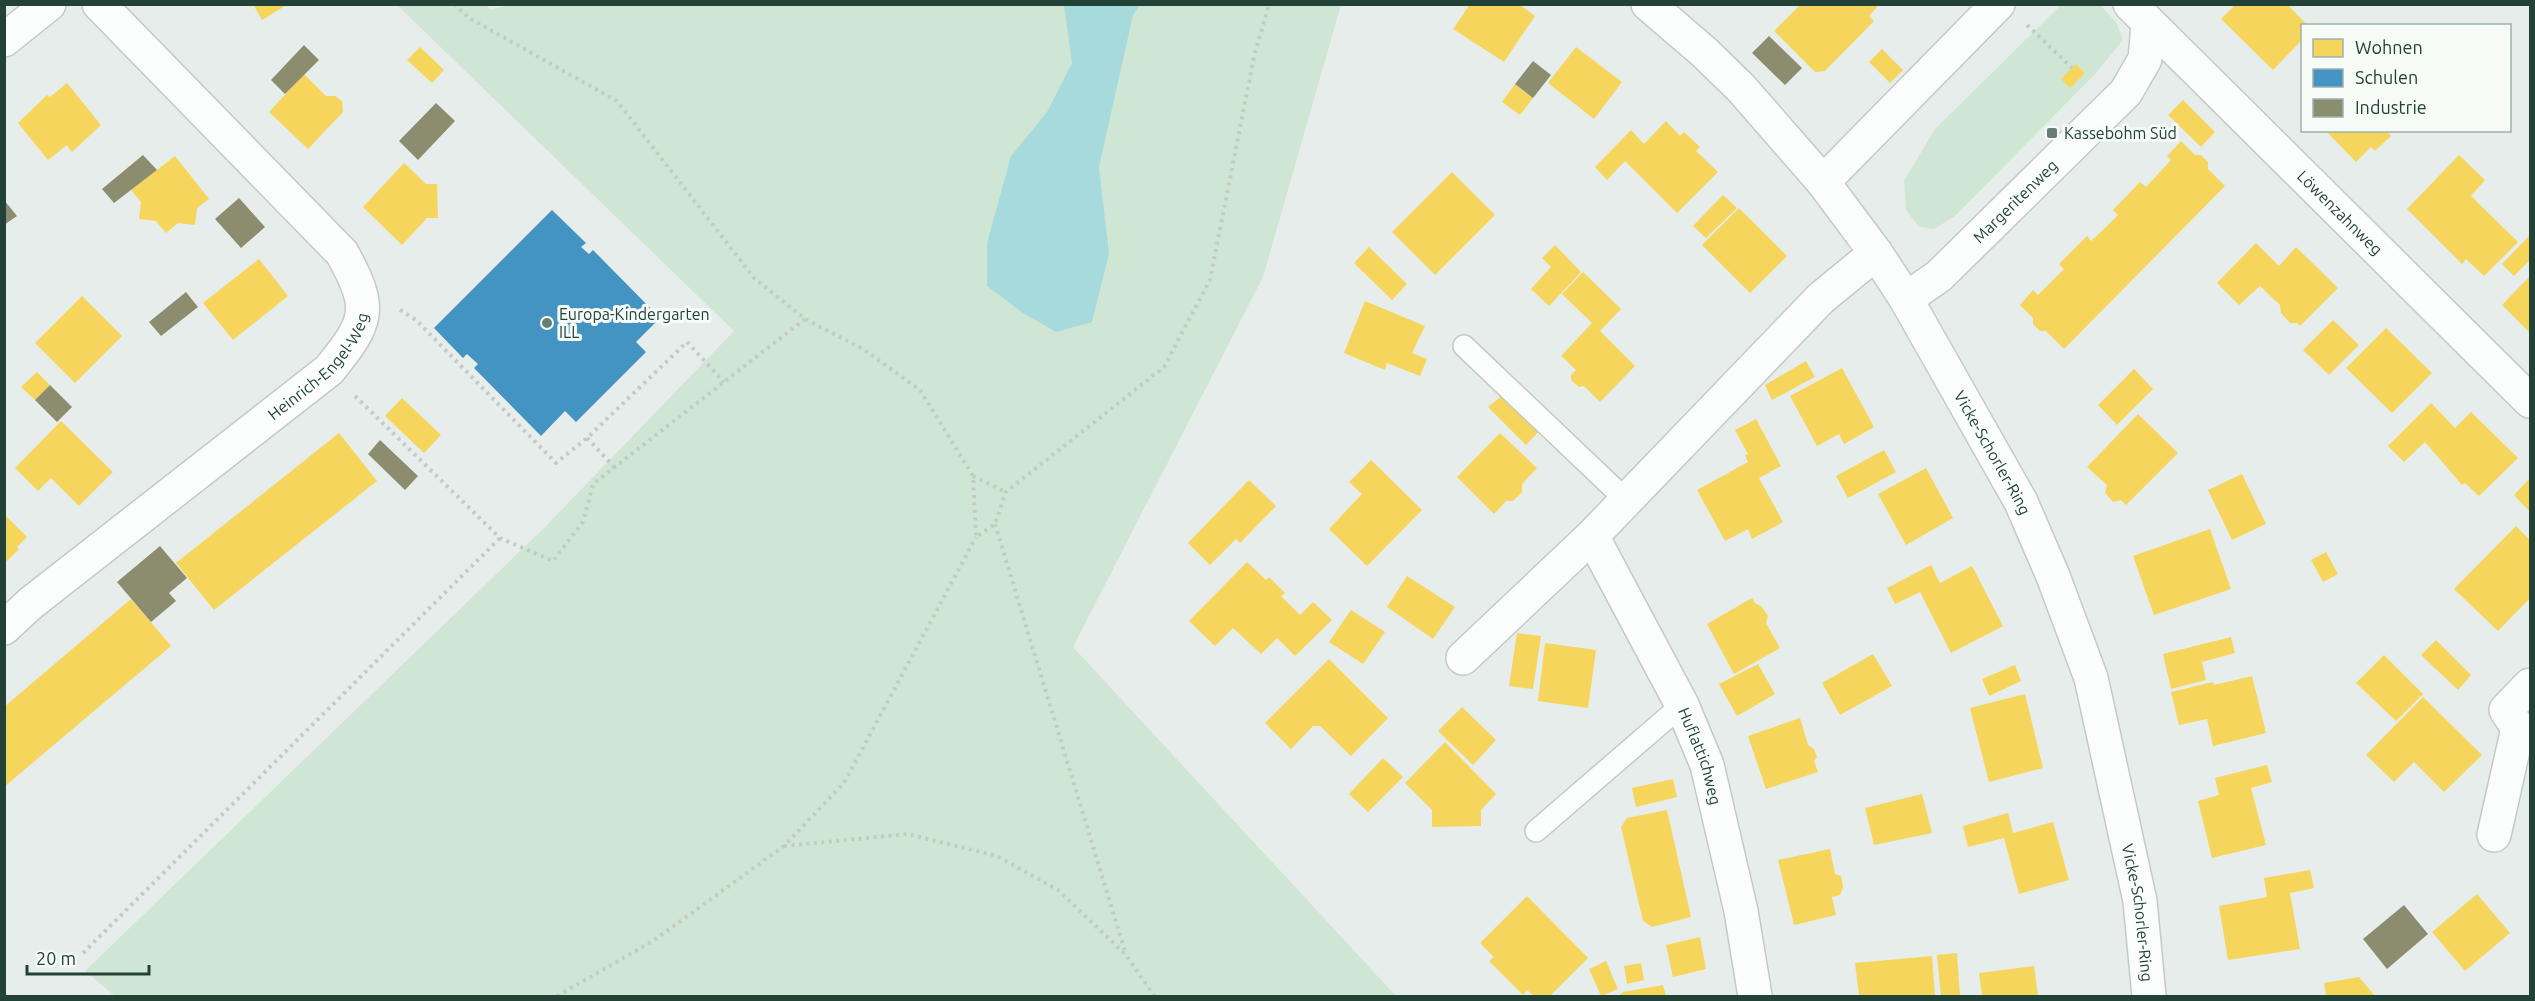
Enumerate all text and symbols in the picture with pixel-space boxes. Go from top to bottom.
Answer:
legend [2301,24,2511,132]
text: Wohnen [2355,37,2423,57]
text: Schulen [2355,67,2418,87]
text: Industrie [2355,97,2427,117]
place label: Kassebohm Süd [2064,124,2177,142]
marker: Kassebohm Süd [2045,126,2059,140]
street label: Margeritenweg [1969,156,2061,246]
street label: Löwenzahnweg [2294,167,2386,258]
place label: Europa-Kindergarten ILL [559,305,710,341]
street label: Heinrich-Engel-Weg [264,311,371,423]
marker: Europa-Kindergarten ILL [540,316,554,330]
street label: Vicke-Schorler-Ring [1951,387,2034,517]
street label: Huflattichweg [1675,705,1725,807]
street label: Vicke-Schorler-Ring [2119,842,2157,982]
scale bar [27,938,148,976]
text: 20 m [36,948,76,968]

